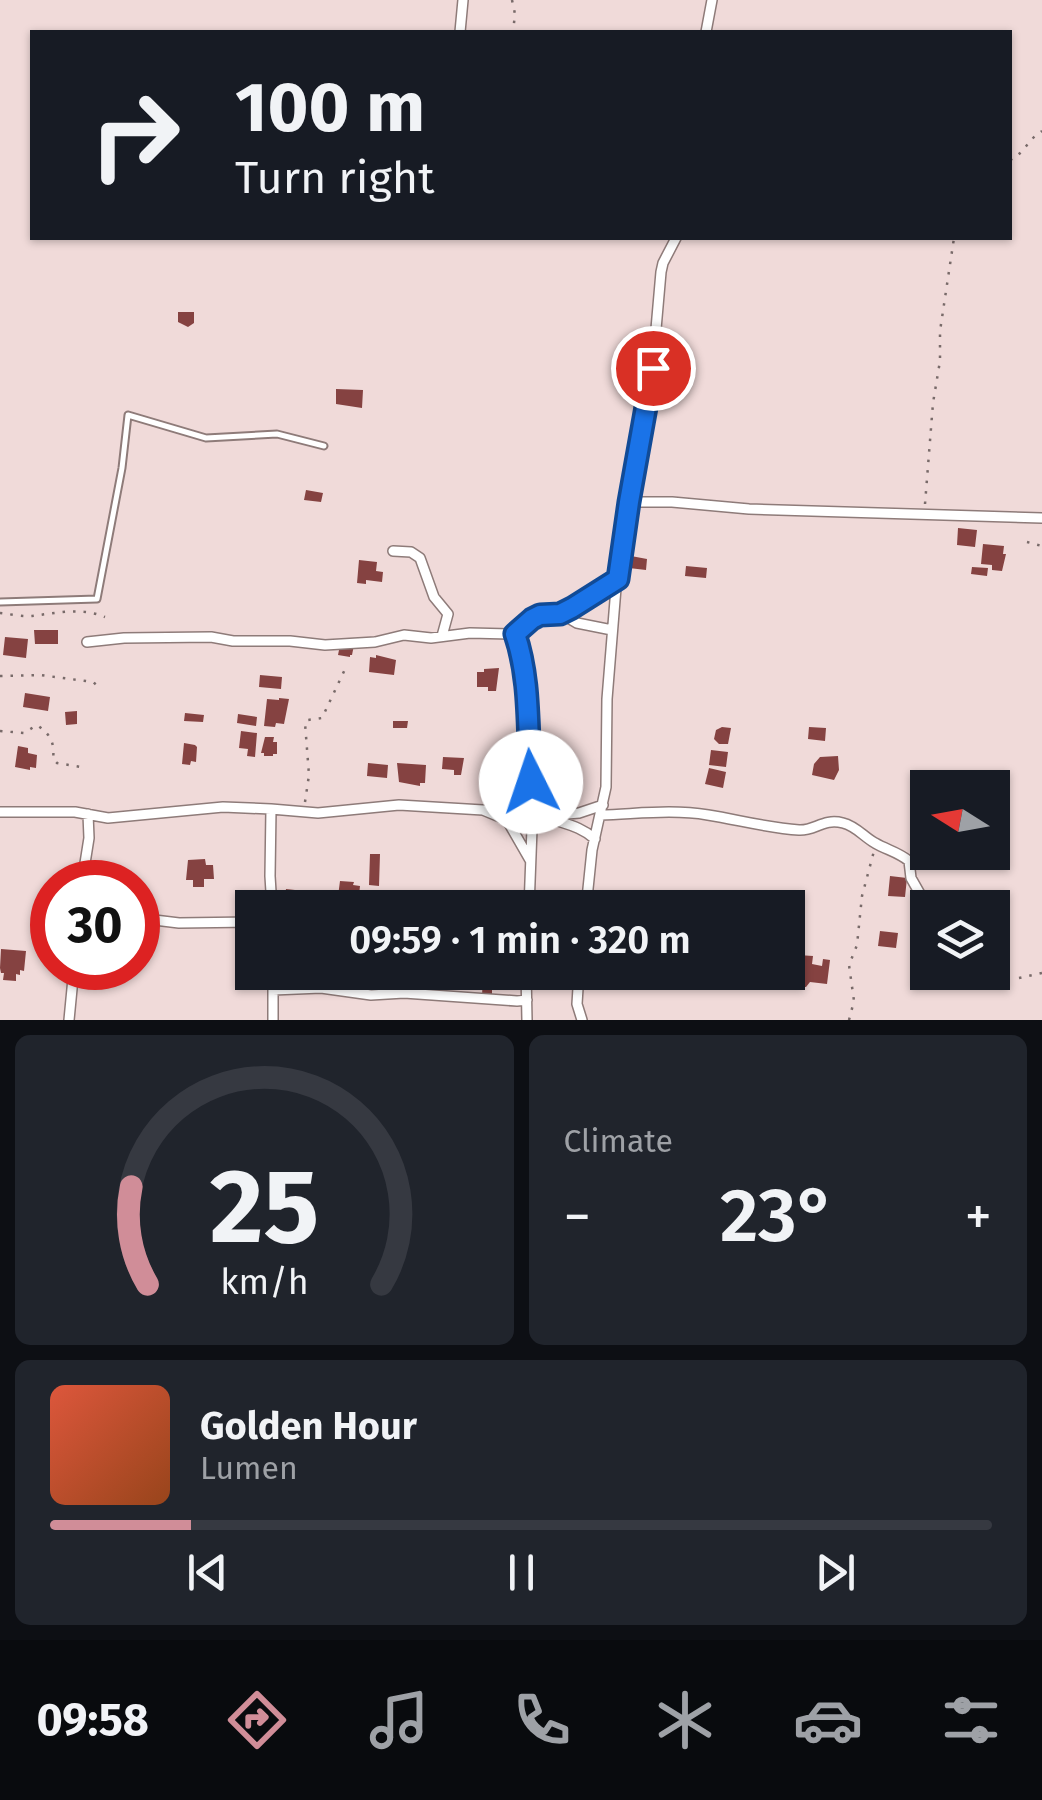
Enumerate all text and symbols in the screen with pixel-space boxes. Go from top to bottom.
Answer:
text: 100 m [235,66,425,150]
icon: right [70,70,200,200]
text: Turn right [235,151,434,205]
pin [611,326,696,411]
icon: arrive [626,341,681,396]
position arrow [479,730,583,834]
north arrow [910,770,1010,870]
map controls [910,770,1010,990]
speed limit sign: 30 [30,860,160,990]
button: layers [910,890,1010,990]
text: 09:59 · 1 min · 320 m [349,917,691,963]
text: Climate [564,1122,673,1160]
text: 25 [209,1145,319,1270]
text: 23° [720,1171,836,1261]
text: − [564,1184,591,1250]
text: + [965,1184,992,1250]
text: km/h [220,1261,308,1303]
text: Golden Hour [200,1403,417,1449]
text: Lumen [200,1449,298,1487]
icon: previous [180,1545,235,1600]
icon: pause [494,1545,549,1600]
icon: next [808,1545,863,1600]
icon: directions [222,1685,292,1755]
icon: music [364,1685,434,1755]
icon: phone [507,1685,577,1755]
icon: climate [650,1685,720,1755]
icon: car [793,1685,863,1755]
icon: filters [936,1685,1006,1755]
text: 09:58 [36,1693,149,1747]

